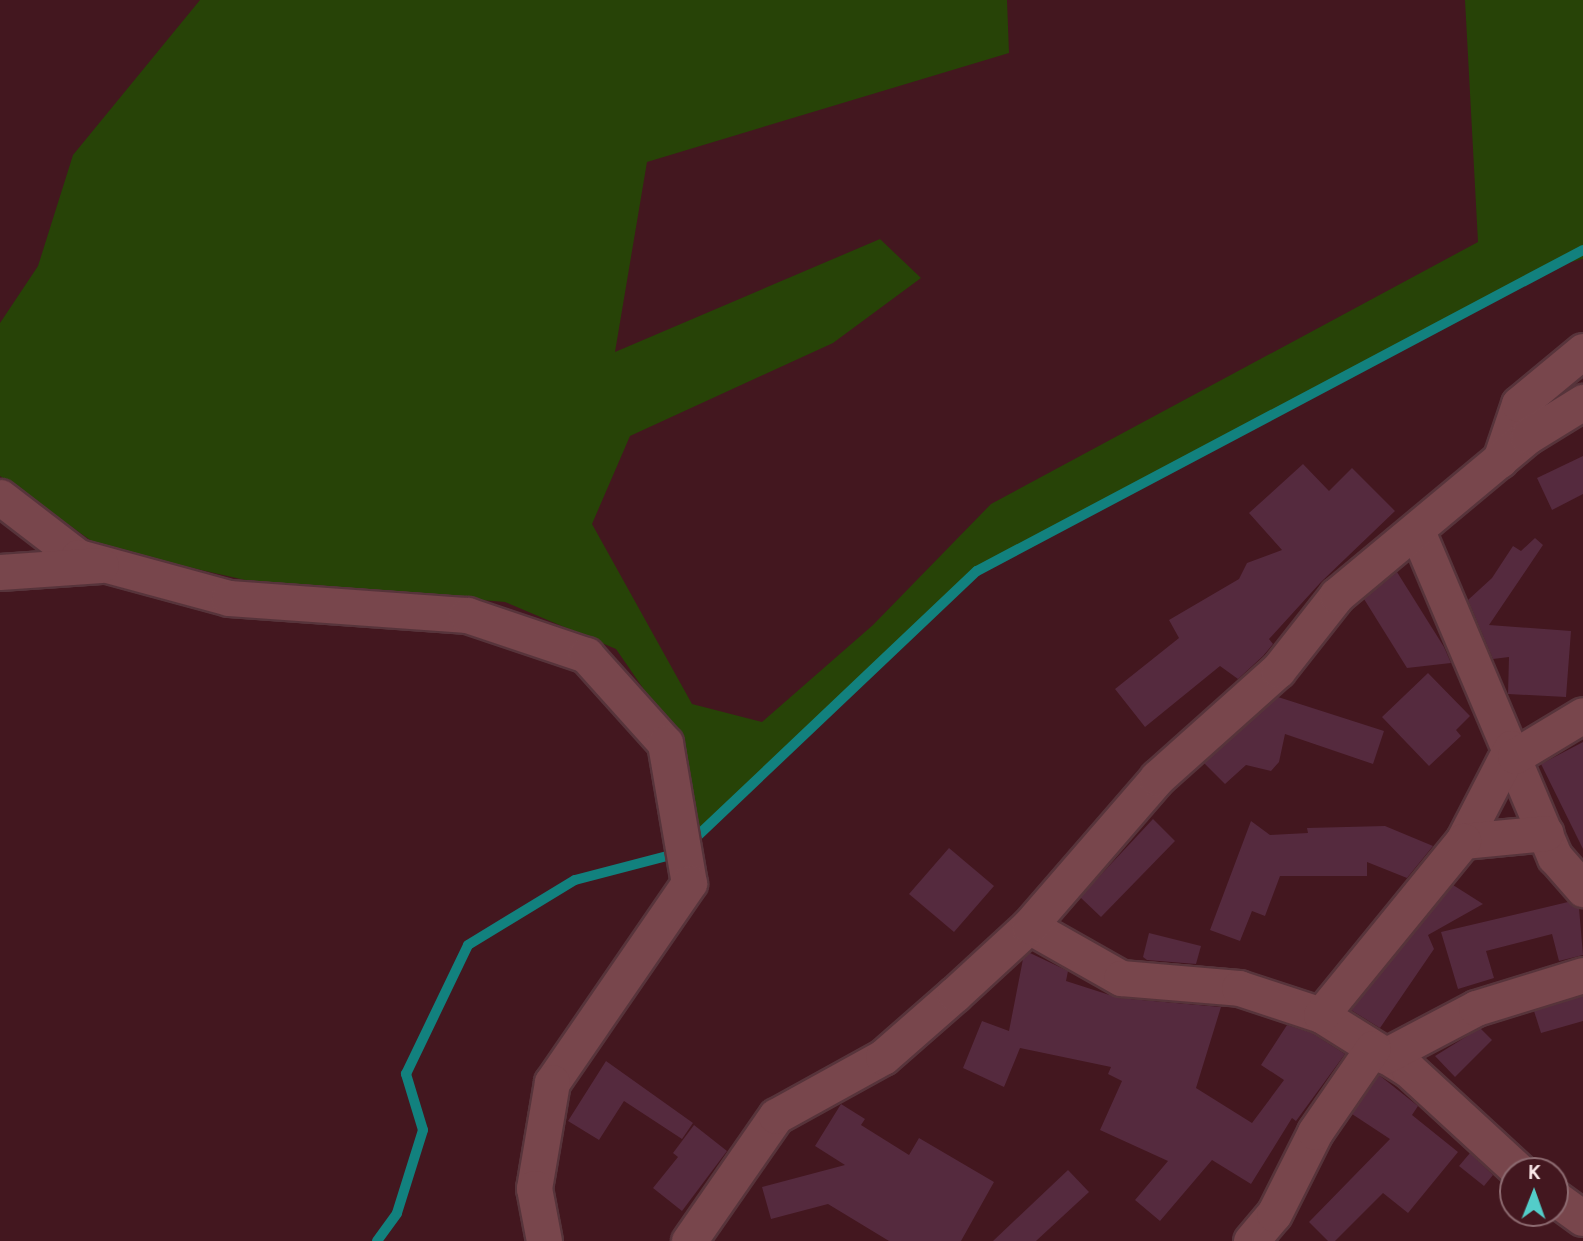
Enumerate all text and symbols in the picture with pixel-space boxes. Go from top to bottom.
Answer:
north arrow [1499,1157,1569,1227]
text: K [1528,1161,1541,1184]

